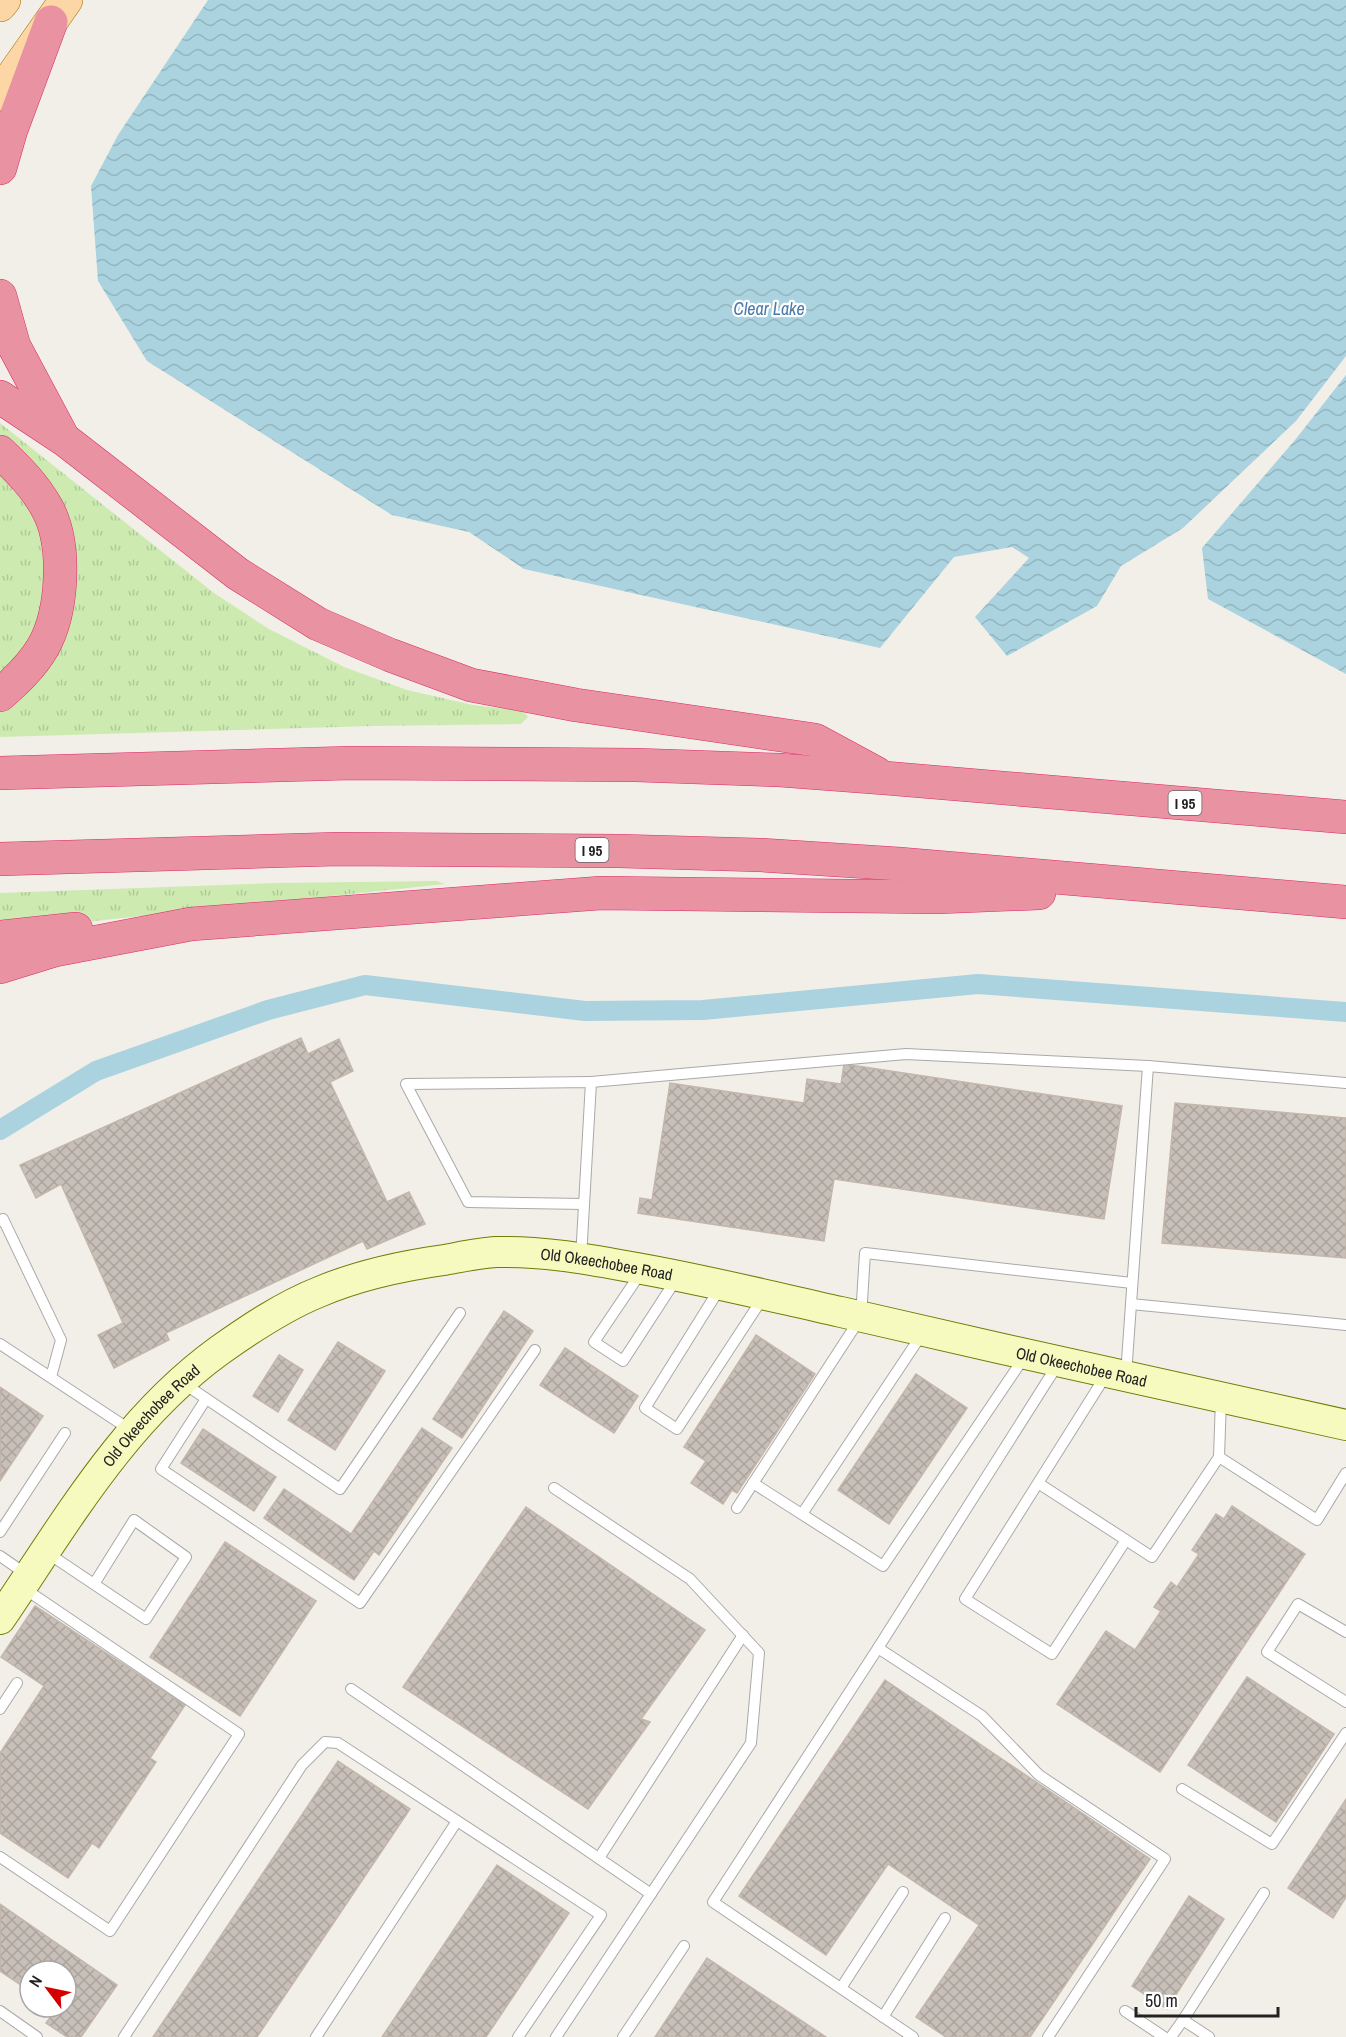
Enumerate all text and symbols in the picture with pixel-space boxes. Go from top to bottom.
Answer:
water label: Clear Lake [733,296,805,321]
road number: I 95 [1168,791,1202,815]
road number: I 95 [576,838,608,862]
street label: Old Okeechobee Road [540,1243,675,1285]
street label: Old Okeechobee Road [1014,1341,1149,1392]
street label: Old Okeechobee Road [97,1359,204,1471]
north arrow [18,1959,78,2019]
text: N [23,1971,47,1991]
scale bar [1136,1980,1278,2018]
text: 50 m [1145,1988,1178,2013]

